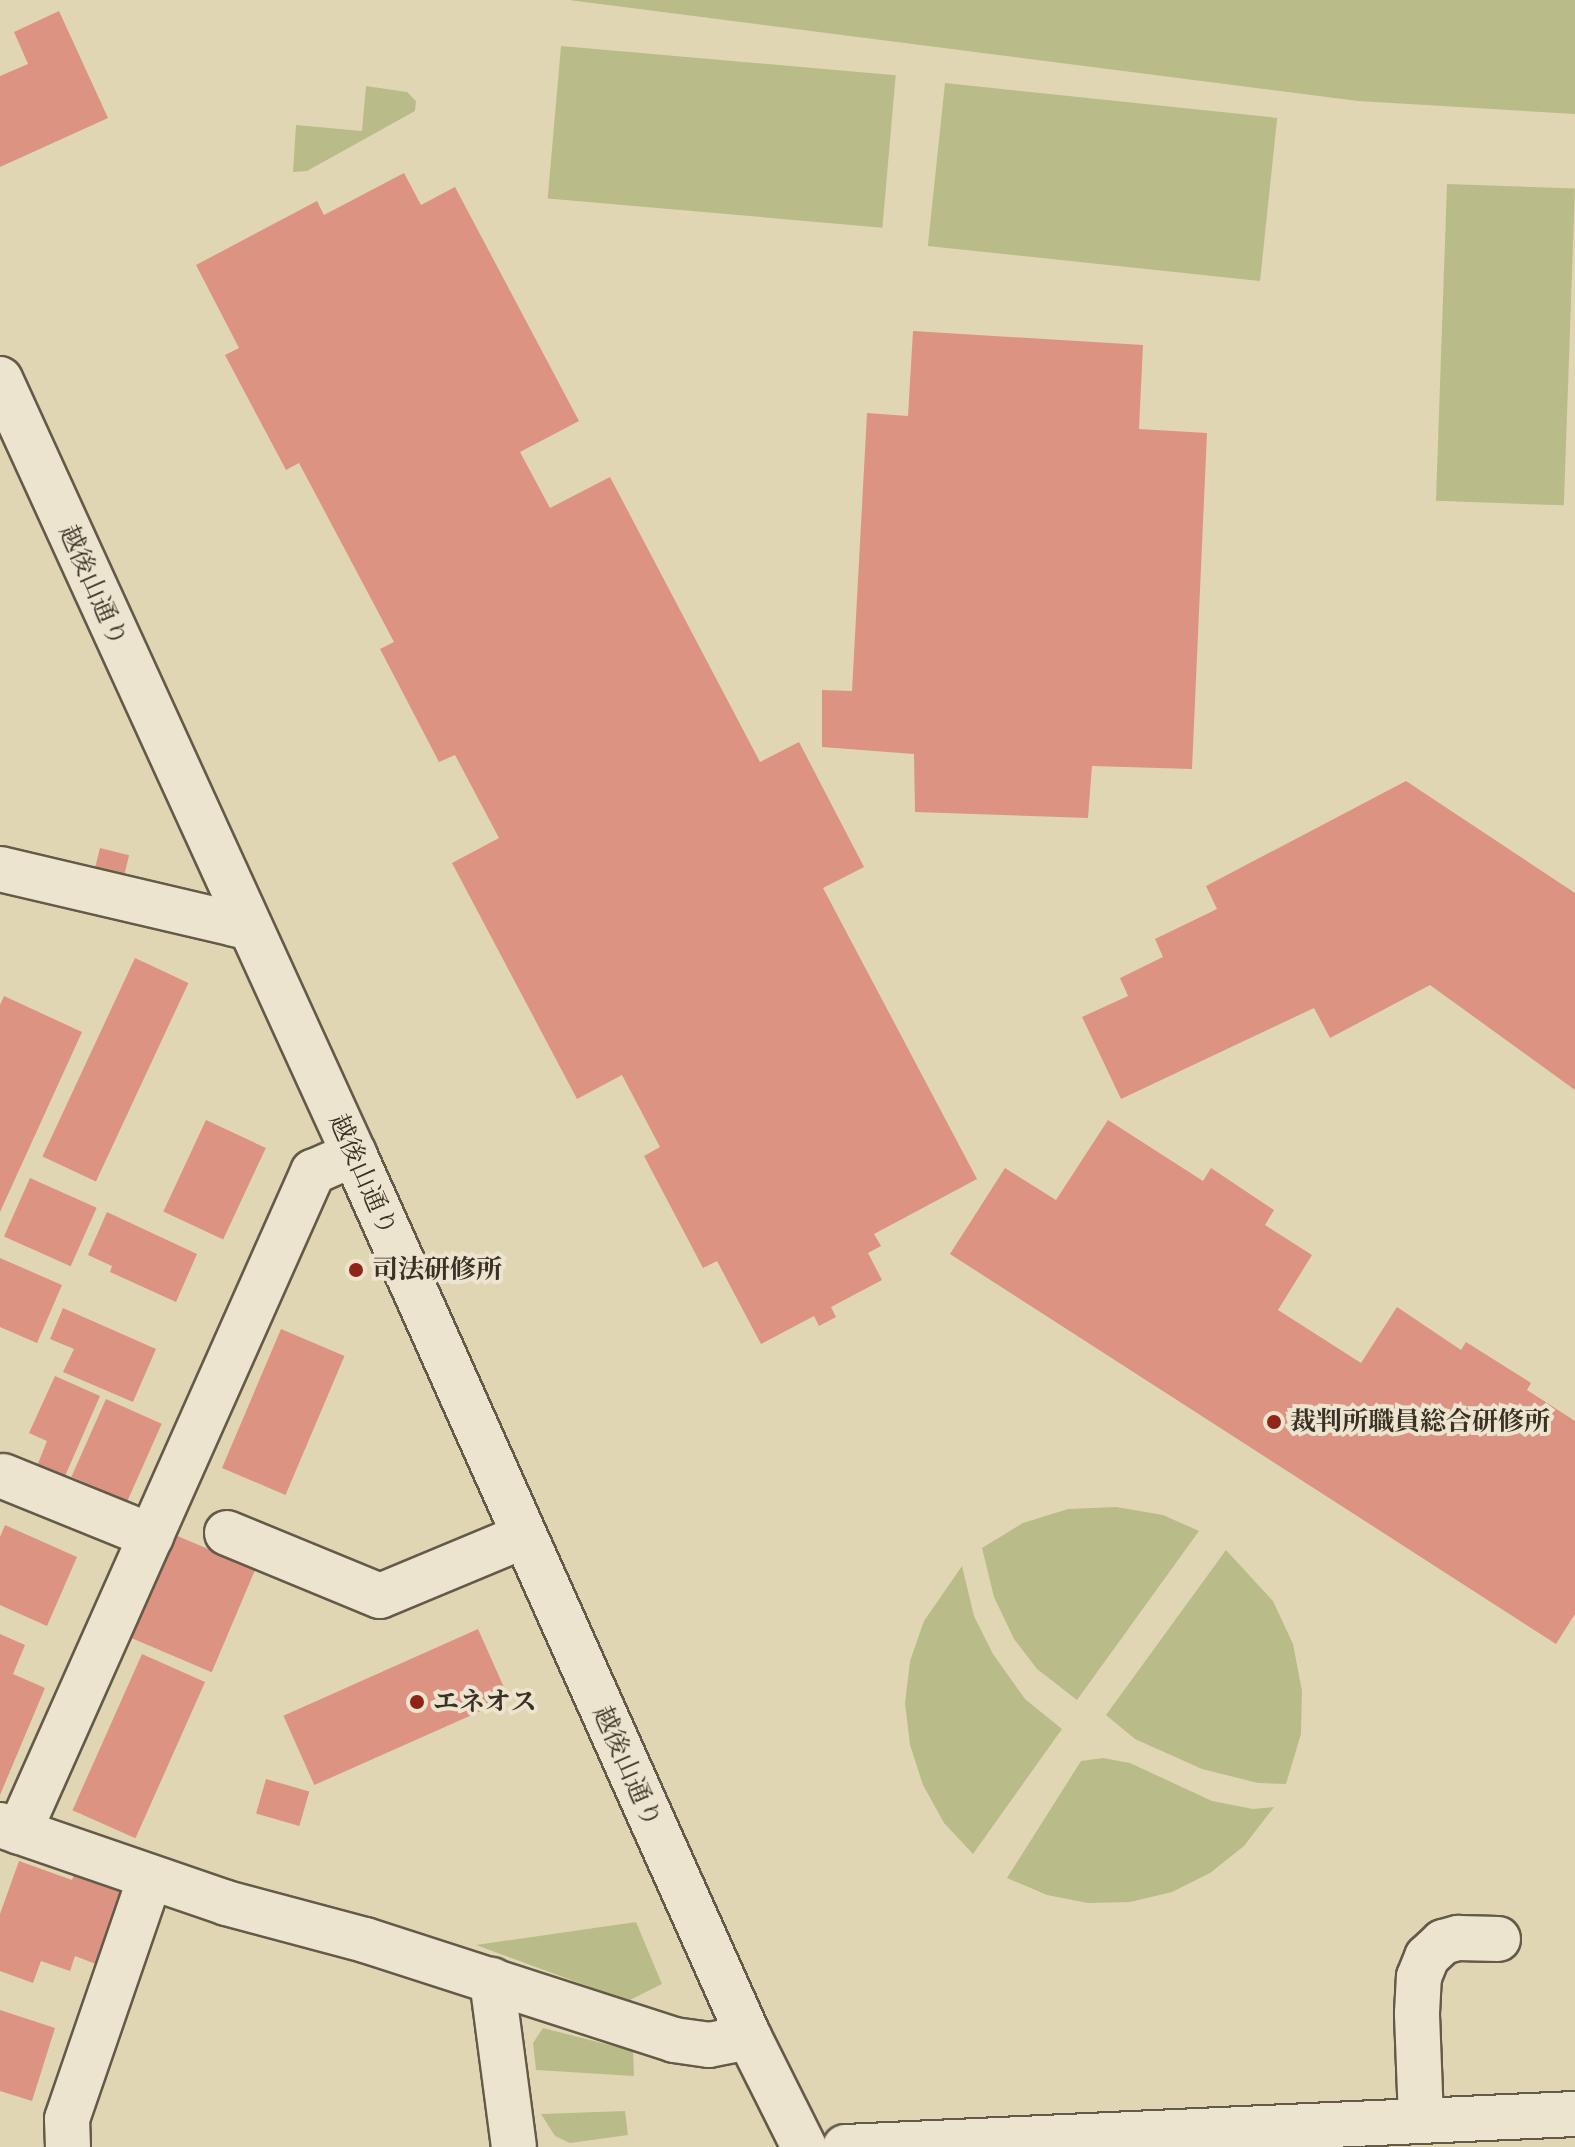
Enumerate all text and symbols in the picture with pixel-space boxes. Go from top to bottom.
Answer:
street label: 越後山通り [52,520,134,652]
street label: 越後山通り [322,1109,404,1241]
place label: 司法研修所 [372,1254,502,1286]
marker: 司法研修所 [347,1261,365,1279]
place label: 裁判所職員総合研修所 [1290,1406,1550,1438]
marker: 裁判所職員総合研修所 [1265,1413,1283,1431]
place label: エネオス [433,1686,537,1718]
marker: エネオス [408,1693,426,1711]
street label: 越後山通り [586,1701,668,1833]

